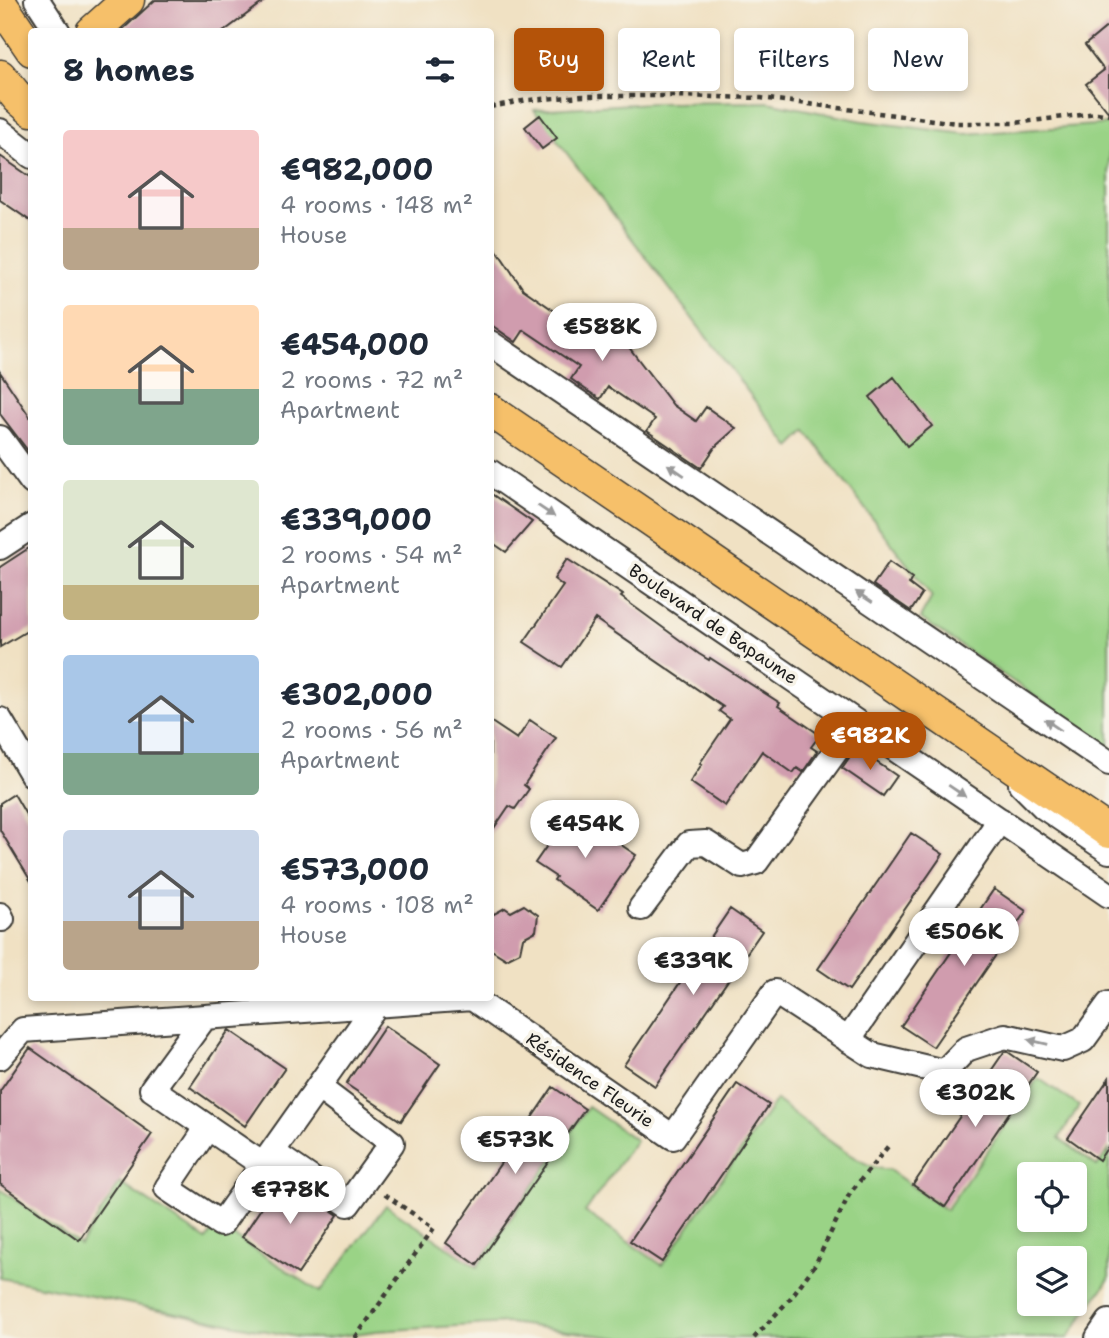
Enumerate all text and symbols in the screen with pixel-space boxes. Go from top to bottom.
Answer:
chip: Buy [514,28,604,91]
chip: Rent [618,28,720,91]
chip: Filters [734,28,854,91]
chip: New [868,28,968,91]
text: 8 homes [63,50,195,91]
icon: filters [421,51,459,89]
text: €982,000 [280,149,434,190]
icon: home [119,158,203,242]
text: 4 rooms · 148 m² [280,190,473,220]
text: House [280,220,348,250]
pin: €588K [553,304,651,363]
text: €588K [563,311,641,341]
text: €454,000 [280,324,429,365]
icon: home [119,333,203,417]
text: 2 rooms · 72 m² [280,365,463,395]
text: Apartment [280,395,400,425]
one-way arrow [666,463,686,476]
text: €339,000 [280,499,432,540]
one-way arrow [537,504,556,517]
icon: home [119,508,203,592]
text: 2 rooms · 54 m² [280,540,463,570]
street label: Boulevard de Bapaume [624,558,802,690]
text: Apartment [280,570,400,600]
one-way arrow [855,590,873,604]
text: €302,000 [280,674,433,715]
icon: home [119,683,203,767]
pin: €982K [821,712,919,772]
text: 2 rooms · 56 m² [280,715,463,745]
one-way arrow [1043,719,1062,732]
text: €982K [830,720,910,750]
text: Apartment [280,745,400,775]
one-way arrow [948,784,966,798]
pin: €454K [536,800,634,860]
text: €454K [546,808,624,838]
text: €573,000 [280,849,429,890]
icon: home [119,858,203,942]
text: 4 rooms · 108 m² [280,890,474,920]
pin: €506K [915,908,1013,968]
text: €506K [925,916,1003,946]
text: House [280,920,348,950]
pin: €339K [644,937,742,997]
text: €339K [654,945,732,975]
street label: Résidence Fleurie [521,1027,659,1133]
one-way arrow [1027,1037,1049,1048]
pin: €302K [926,1070,1024,1129]
text: €302K [935,1077,1015,1107]
pin: €573K [466,1116,564,1176]
text: €573K [476,1124,554,1154]
map controls [1017,1162,1087,1316]
button: locate [1017,1162,1087,1232]
pin: €778K [241,1166,339,1226]
text: €778K [251,1174,329,1204]
button: layers [1017,1246,1087,1316]

